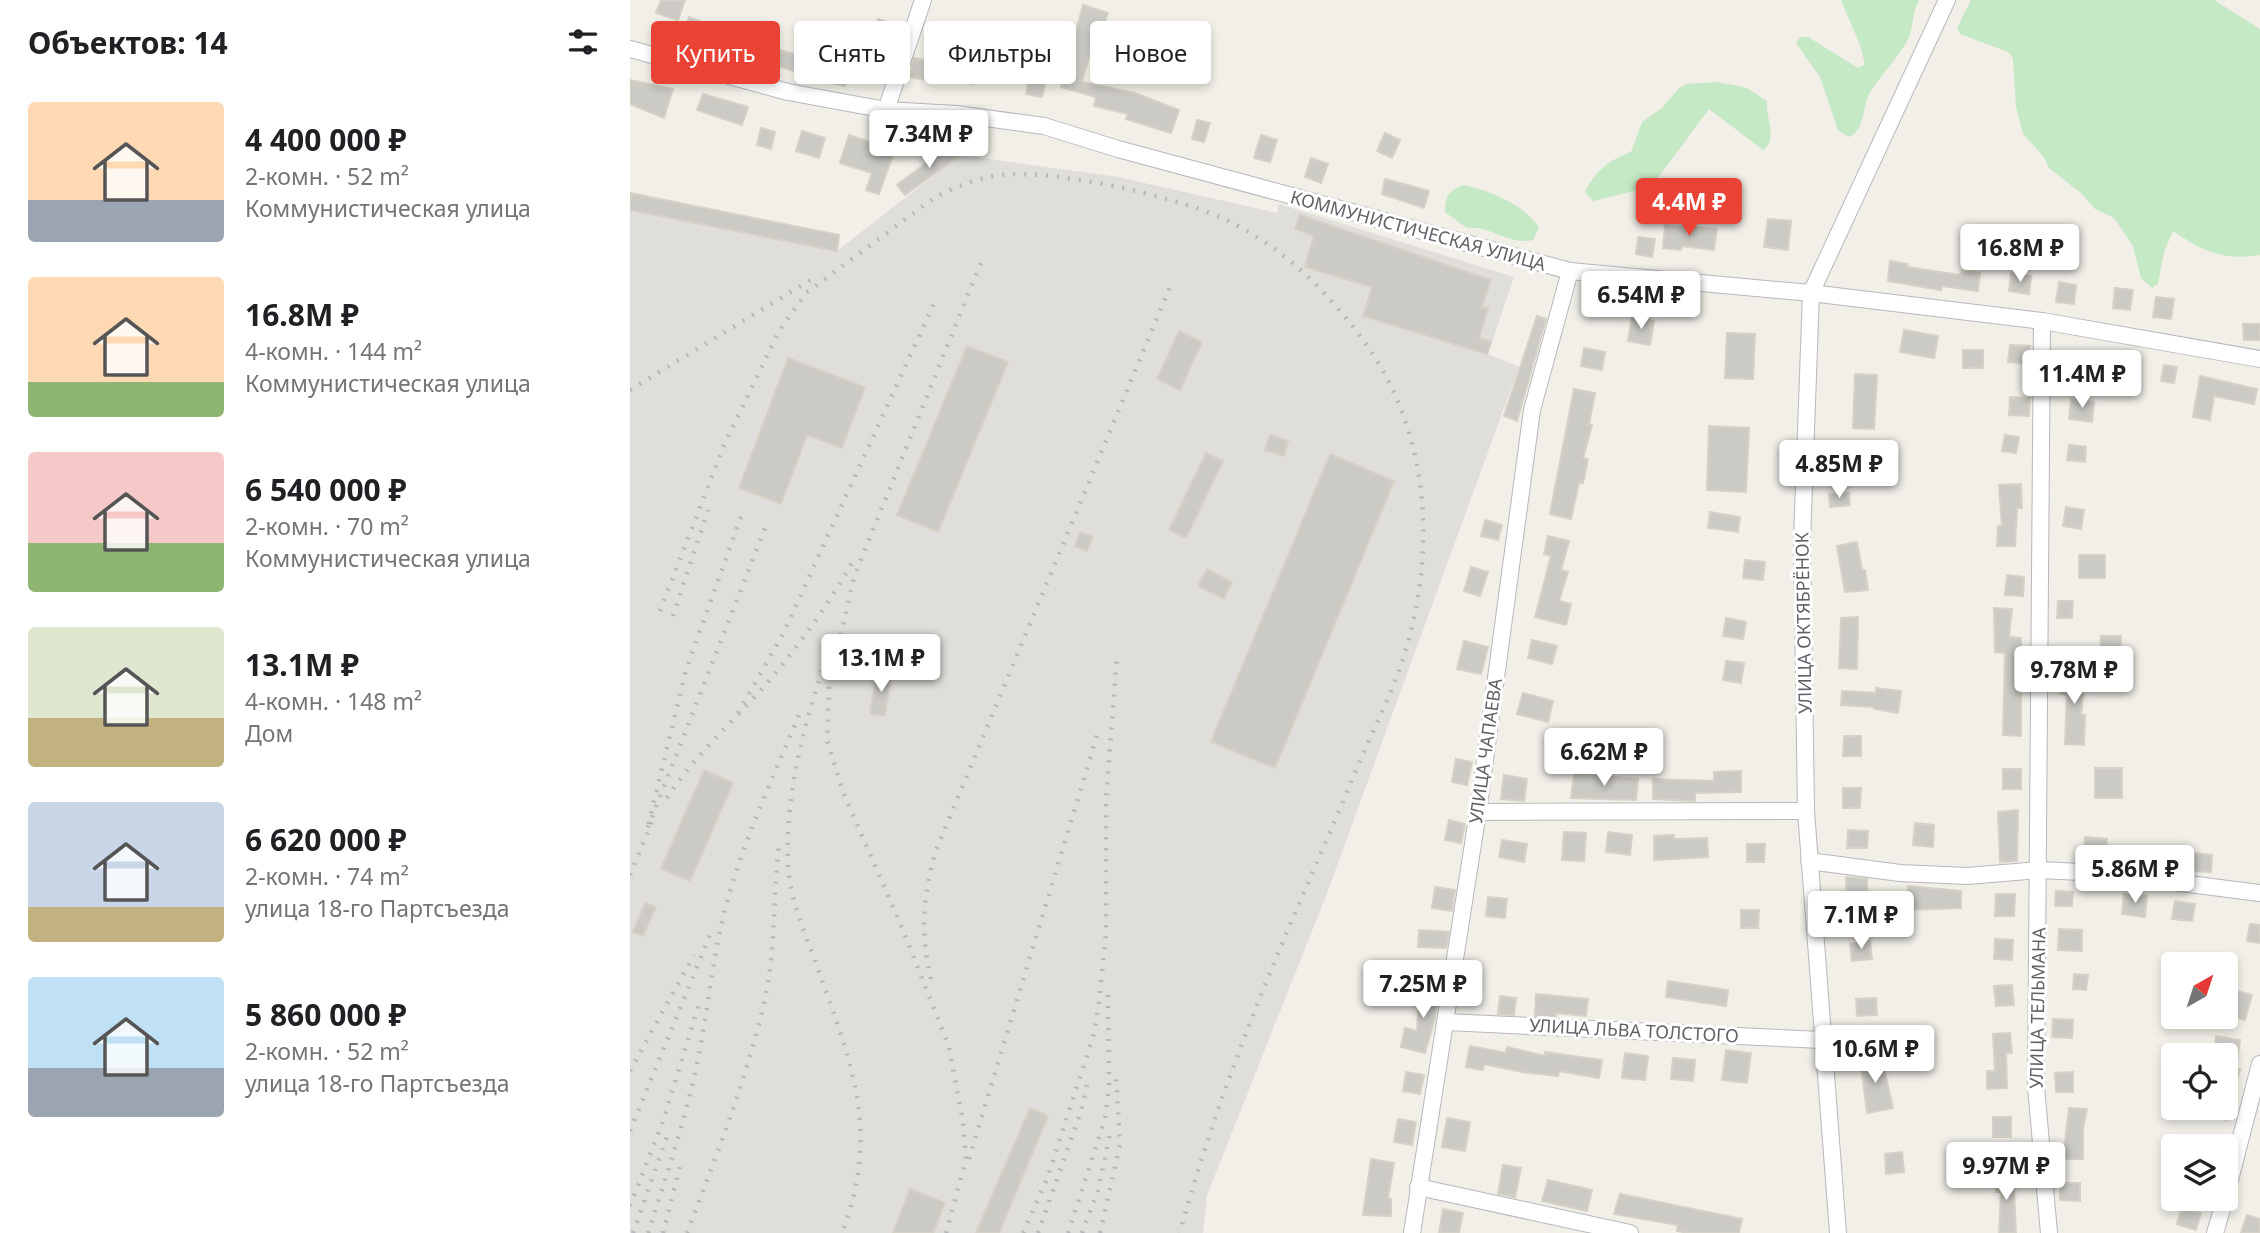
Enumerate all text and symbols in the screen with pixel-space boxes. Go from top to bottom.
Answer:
chip: Купить [651,21,780,84]
chip: Снять [794,21,910,84]
chip: Фильтры [924,21,1076,84]
chip: Новое [1090,21,1211,84]
text: Объектов: 14 [28,22,228,63]
icon: filters [564,23,602,61]
pin: 7.34M ₽ [864,110,994,170]
text: 7.34M ₽ [885,117,973,149]
text: 4 400 000 ₽ [245,119,407,160]
icon: home [84,130,168,214]
text: 2-комн. · 52 m² [245,160,409,192]
pin: 4.4M ₽ [1632,178,1746,238]
street label: КОММУНИСТИЧЕСКАЯ УЛИЦА [1288,184,1549,276]
text: 4.4M ₽ [1652,185,1726,217]
text: Коммунистическая улица [245,192,531,224]
pin: 16.8M ₽ [1955,224,2085,284]
text: 16.8M ₽ [1976,231,2064,263]
pin: 6.54M ₽ [1576,272,1706,331]
text: 6.54M ₽ [1597,278,1685,310]
text: 16.8M ₽ [245,294,359,335]
icon: home [84,305,168,389]
text: 4-комн. · 144 m² [245,335,422,367]
pin: 11.4M ₽ [2017,350,2147,410]
text: 11.4M ₽ [2038,357,2126,389]
text: Коммунистическая улица [245,367,531,399]
pin: 4.85M ₽ [1774,440,1904,500]
text: 4.85M ₽ [1795,447,1883,479]
text: 6 540 000 ₽ [245,469,407,510]
icon: home [84,480,168,564]
text: 2-комн. · 70 m² [245,510,409,542]
street label: УЛИЦА ОКТЯБРЁНОК [1789,531,1817,714]
text: Коммунистическая улица [245,542,531,574]
pin: 13.1M ₽ [816,634,946,694]
text: 13.1M ₽ [837,641,925,673]
text: 13.1M ₽ [245,644,359,685]
pin: 9.78M ₽ [2009,646,2139,706]
text: 9.78M ₽ [2030,653,2118,685]
icon: home [84,655,168,739]
street label: УЛИЦА ЧАПАЕВА [1463,676,1507,825]
text: 4-комн. · 148 m² [245,685,422,717]
text: Дом [245,717,293,749]
pin: 6.62M ₽ [1539,728,1669,788]
text: 6.62M ₽ [1560,735,1648,767]
text: 6 620 000 ₽ [245,819,407,860]
icon: home [84,830,168,914]
pin: 5.86M ₽ [2070,846,2200,905]
text: 5.86M ₽ [2091,852,2179,884]
text: 2-комн. · 74 m² [245,860,409,892]
text: улица 18-го Партсъезда [245,892,510,924]
pin: 7.1M ₽ [1804,892,1918,951]
text: 7.1M ₽ [1824,898,1898,930]
street label: УЛИЦА ТЕЛЬМАНА [2024,927,2050,1089]
north arrow [2161,952,2238,1029]
map controls [2161,952,2238,1211]
pin: 7.25M ₽ [1358,960,1488,1020]
text: 7.25M ₽ [1379,967,1467,999]
text: 5 860 000 ₽ [245,994,407,1035]
icon: home [84,1005,168,1089]
street label: УЛИЦА ЛЬВА ТОЛСТОГО [1529,1013,1739,1047]
pin: 10.6M ₽ [1810,1026,1940,1085]
text: 10.6M ₽ [1831,1032,1919,1064]
text: 2-комн. · 52 m² [245,1035,409,1067]
button: locate [2161,1043,2238,1120]
text: улица 18-го Партсъезда [245,1067,510,1099]
button: layers [2161,1134,2238,1211]
pin: 9.97M ₽ [1941,1142,2071,1202]
text: 9.97M ₽ [1962,1149,2050,1181]

